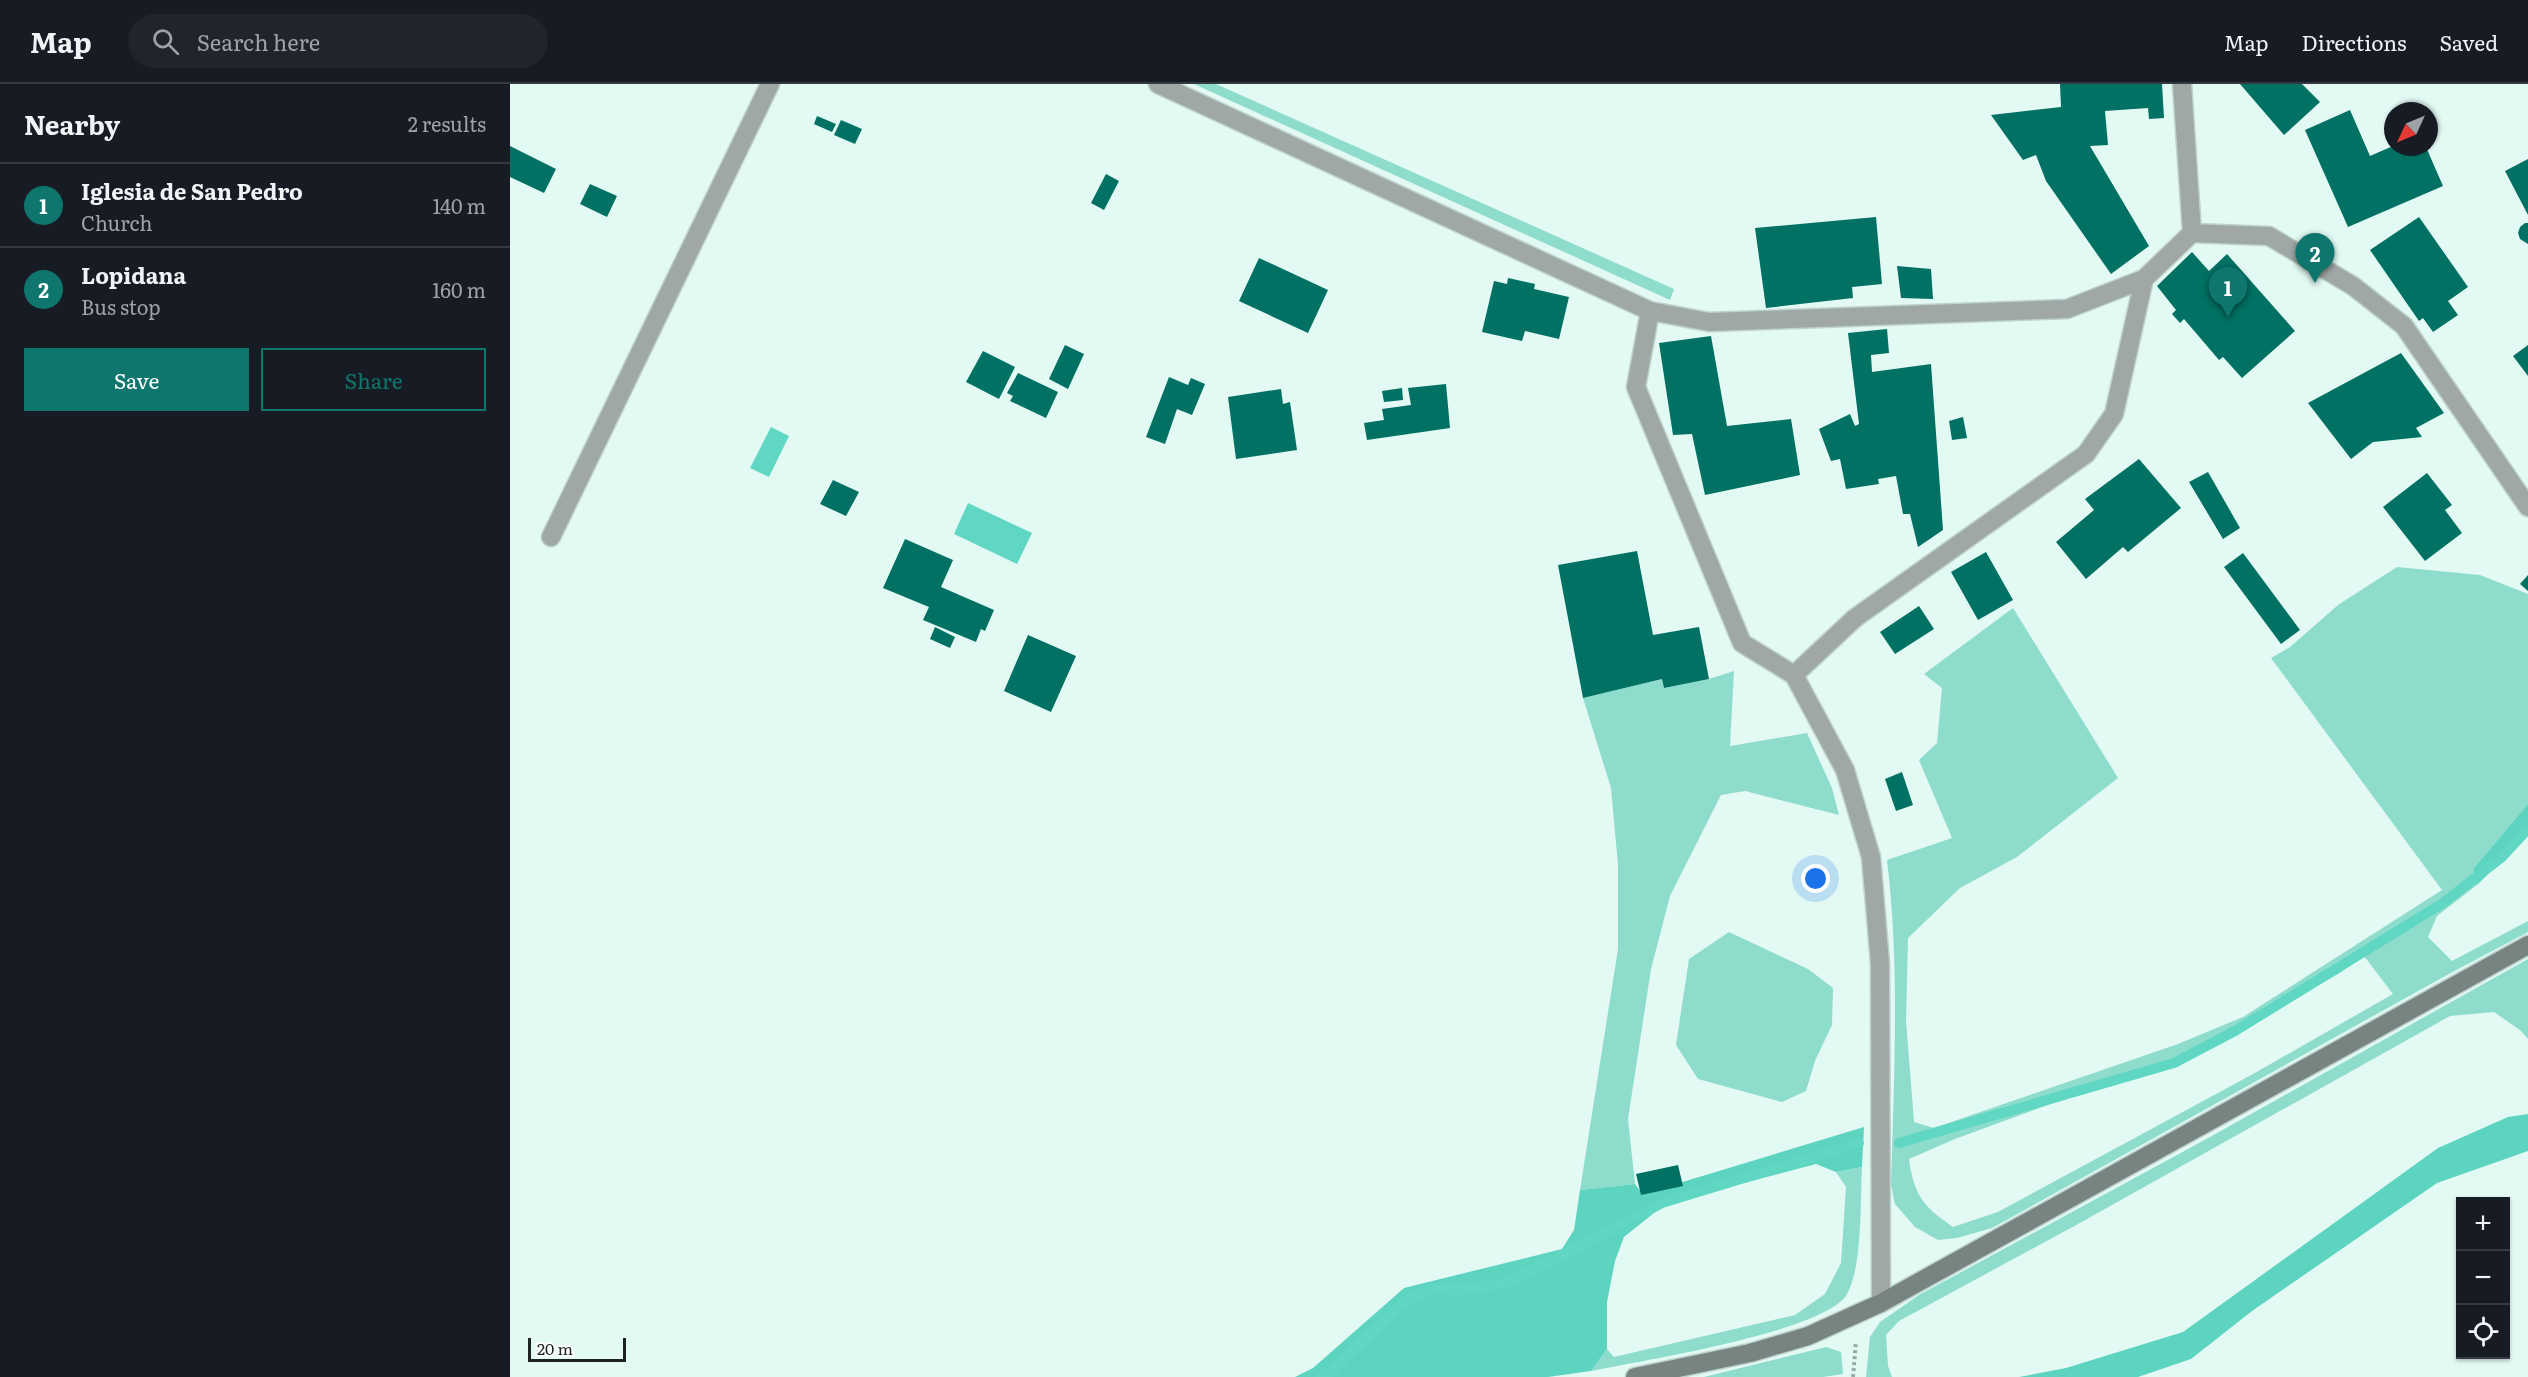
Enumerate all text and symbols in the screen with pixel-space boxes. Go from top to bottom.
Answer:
search box [128,14,548,68]
text: Map [30,20,92,62]
icon: search [149,25,182,58]
text: Search here [197,25,320,58]
text: Map [2224,26,2269,57]
text: Directions [2302,26,2407,57]
text: Saved [2440,26,2498,57]
north arrow [2384,102,2438,156]
text: Nearby [24,104,120,143]
text: 2 results [408,108,486,138]
text: Iglesia de San Pedro [81,174,303,207]
text: 1 [39,190,48,220]
text: 140 m [433,190,486,220]
text: Church [81,207,153,237]
pin: 2 [2296,234,2334,283]
text: Lopidana [81,258,186,291]
pin: 1 [2208,268,2248,317]
text: 2 [38,274,49,304]
text: 160 m [432,274,486,304]
text: Bus stop [81,291,161,321]
button: Save [24,348,249,411]
button: Share [261,348,486,411]
your location [1801,864,1830,893]
map controls [2456,1197,2510,1359]
button: + [2456,1197,2510,1251]
button: − [2456,1251,2510,1305]
button: locate [2456,1305,2510,1359]
scale bar [528,1335,626,1362]
text: 20 m [537,1336,573,1360]

